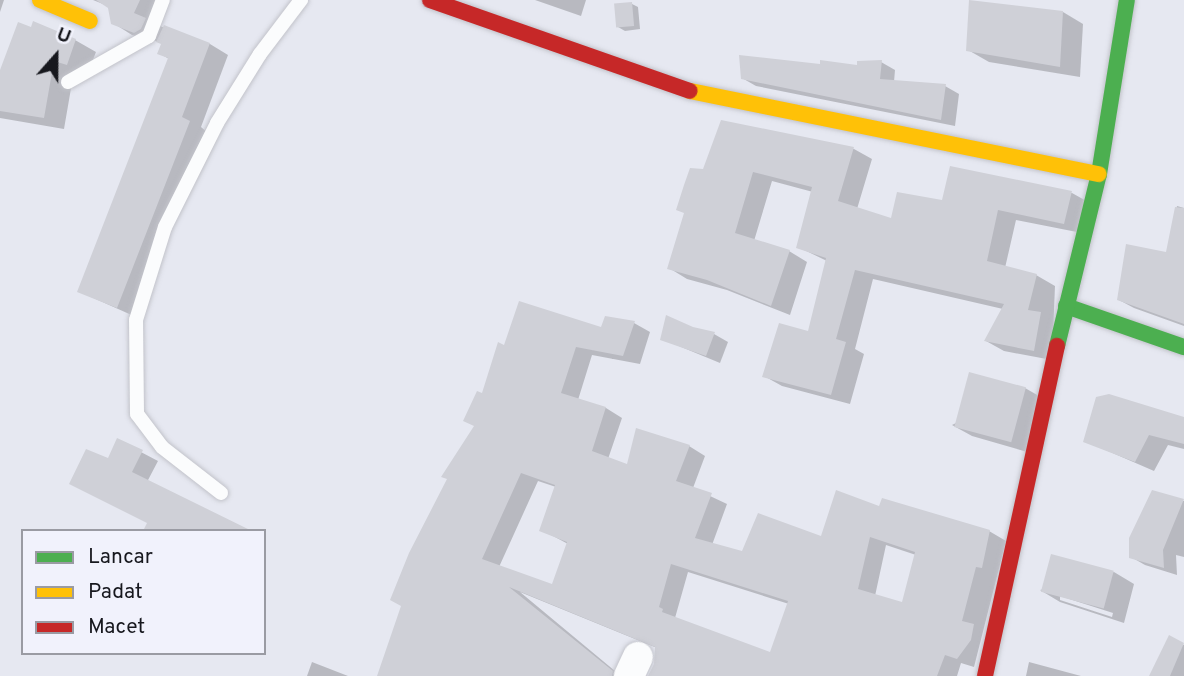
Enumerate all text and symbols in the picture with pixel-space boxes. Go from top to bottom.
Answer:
north arrow [21,21,91,91]
text: U [53,23,74,50]
legend [21,529,266,655]
text: Lancar [88,544,153,571]
text: Padat [88,579,143,606]
text: Macet [88,614,145,641]

